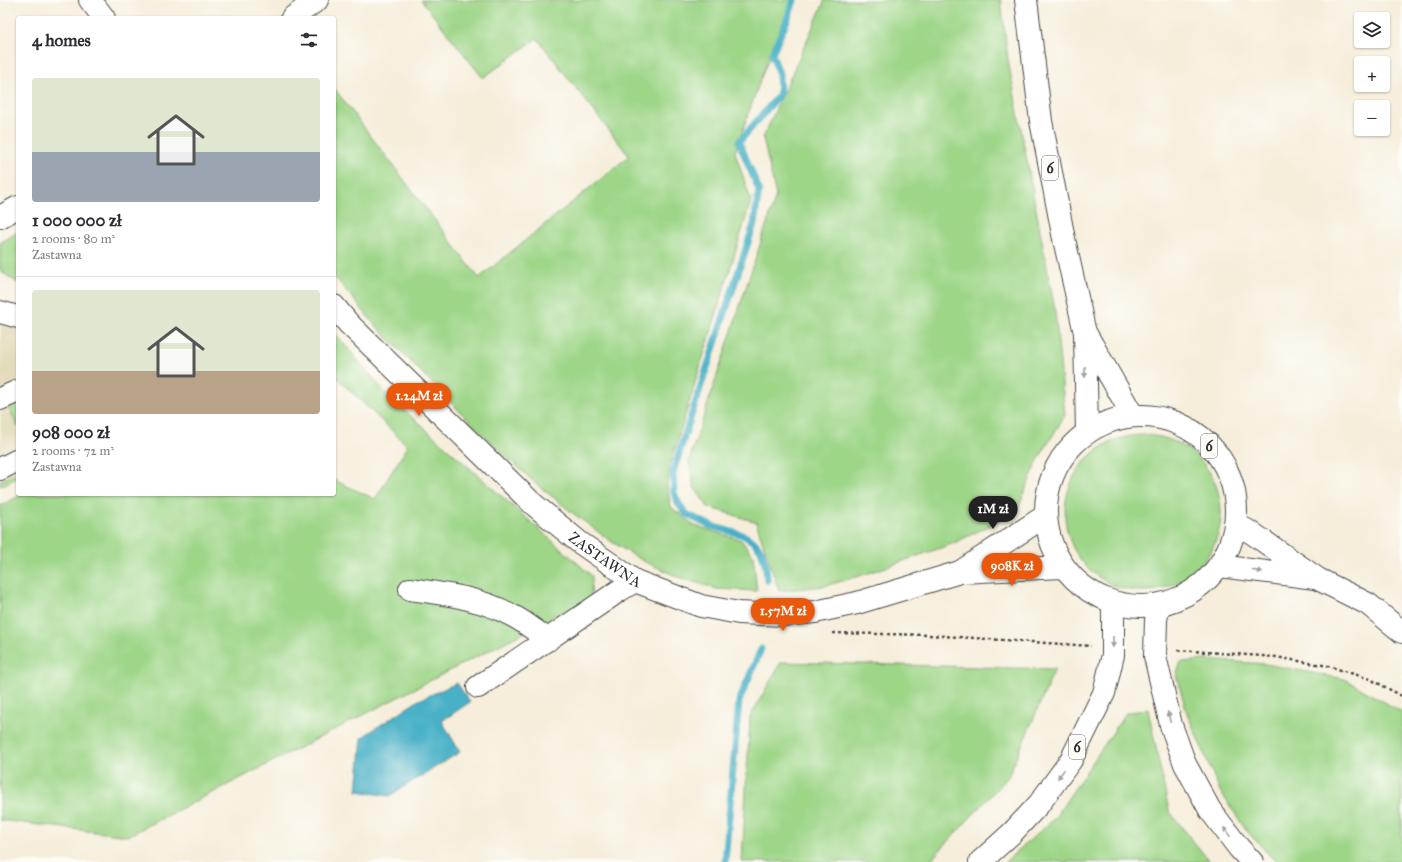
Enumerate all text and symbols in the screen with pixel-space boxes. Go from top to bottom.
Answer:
map controls [1354,12,1390,136]
button: layers [1354,12,1390,48]
icon: filters [298,29,320,51]
text: 4 homes [32,30,91,51]
button: + [1354,56,1390,92]
button: − [1354,100,1390,136]
icon: home [140,104,212,176]
road number: 6 [1042,156,1058,180]
text: 1 000 000 zł [32,210,122,231]
text: 2 rooms · 80 m² [32,231,115,247]
text: Zastawna [32,247,81,263]
icon: home [140,316,212,388]
one-way arrow [1082,366,1088,379]
pin: 1.24M zł [378,383,460,417]
text: 1.24M zł [395,388,443,404]
text: 908 000 zł [32,422,110,443]
road number: 6 [1201,434,1217,458]
text: 2 rooms · 72 m² [32,443,114,459]
text: Zastawna [32,459,81,475]
pin: 1M zł [965,496,1021,530]
text: 1M zł [978,501,1008,517]
street label: ZASTAWNA [565,528,643,591]
pin: 908K zł [975,553,1049,587]
text: 908K zł [990,558,1034,574]
one-way arrow [1251,568,1264,574]
pin: 1.57M zł [742,598,824,632]
text: 1.57M zł [760,603,806,619]
one-way arrow [1110,636,1116,649]
one-way arrow [1166,711,1172,723]
road number: 6 [1069,735,1085,759]
one-way arrow [1057,769,1065,779]
one-way arrow [1223,827,1231,838]

